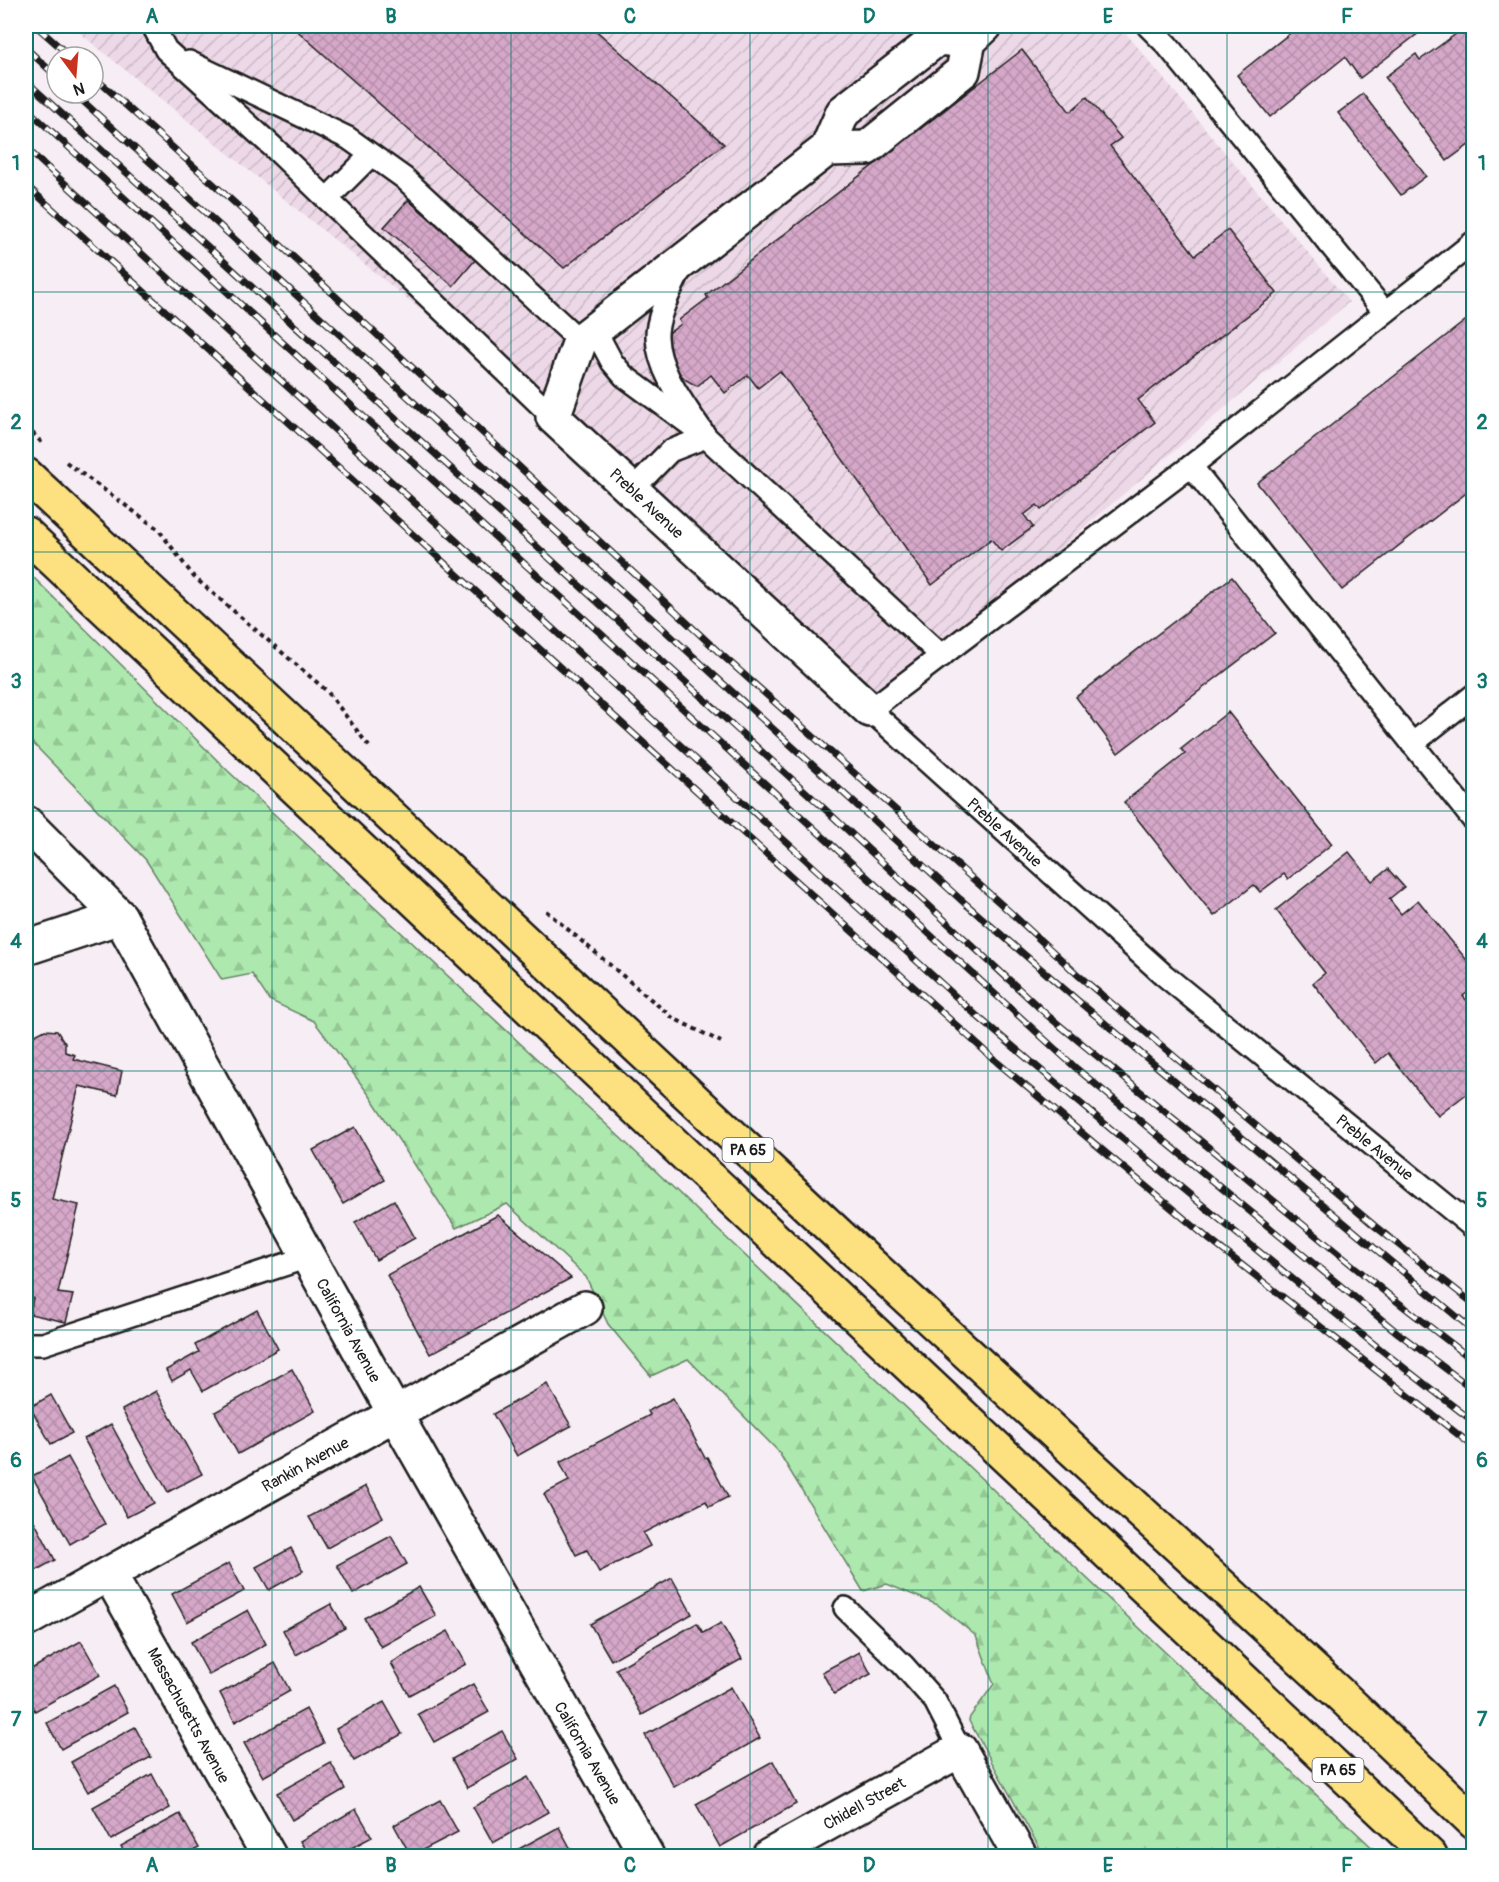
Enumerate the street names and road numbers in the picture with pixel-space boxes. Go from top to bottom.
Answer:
street label: Preble Avenue [605,464,688,543]
street label: Preble Avenue [963,794,1046,872]
street label: Preble Avenue [1332,1110,1417,1185]
road number: PA 65 [722,1138,774,1162]
street label: California Avenue [311,1275,385,1386]
street label: Rankin Avenue [258,1433,353,1497]
street label: Massachusetts Avenue [142,1644,234,1787]
street label: California Avenue [550,1698,625,1809]
road number: PA 65 [1312,1758,1364,1782]
street label: Chidell Street [820,1773,909,1835]

